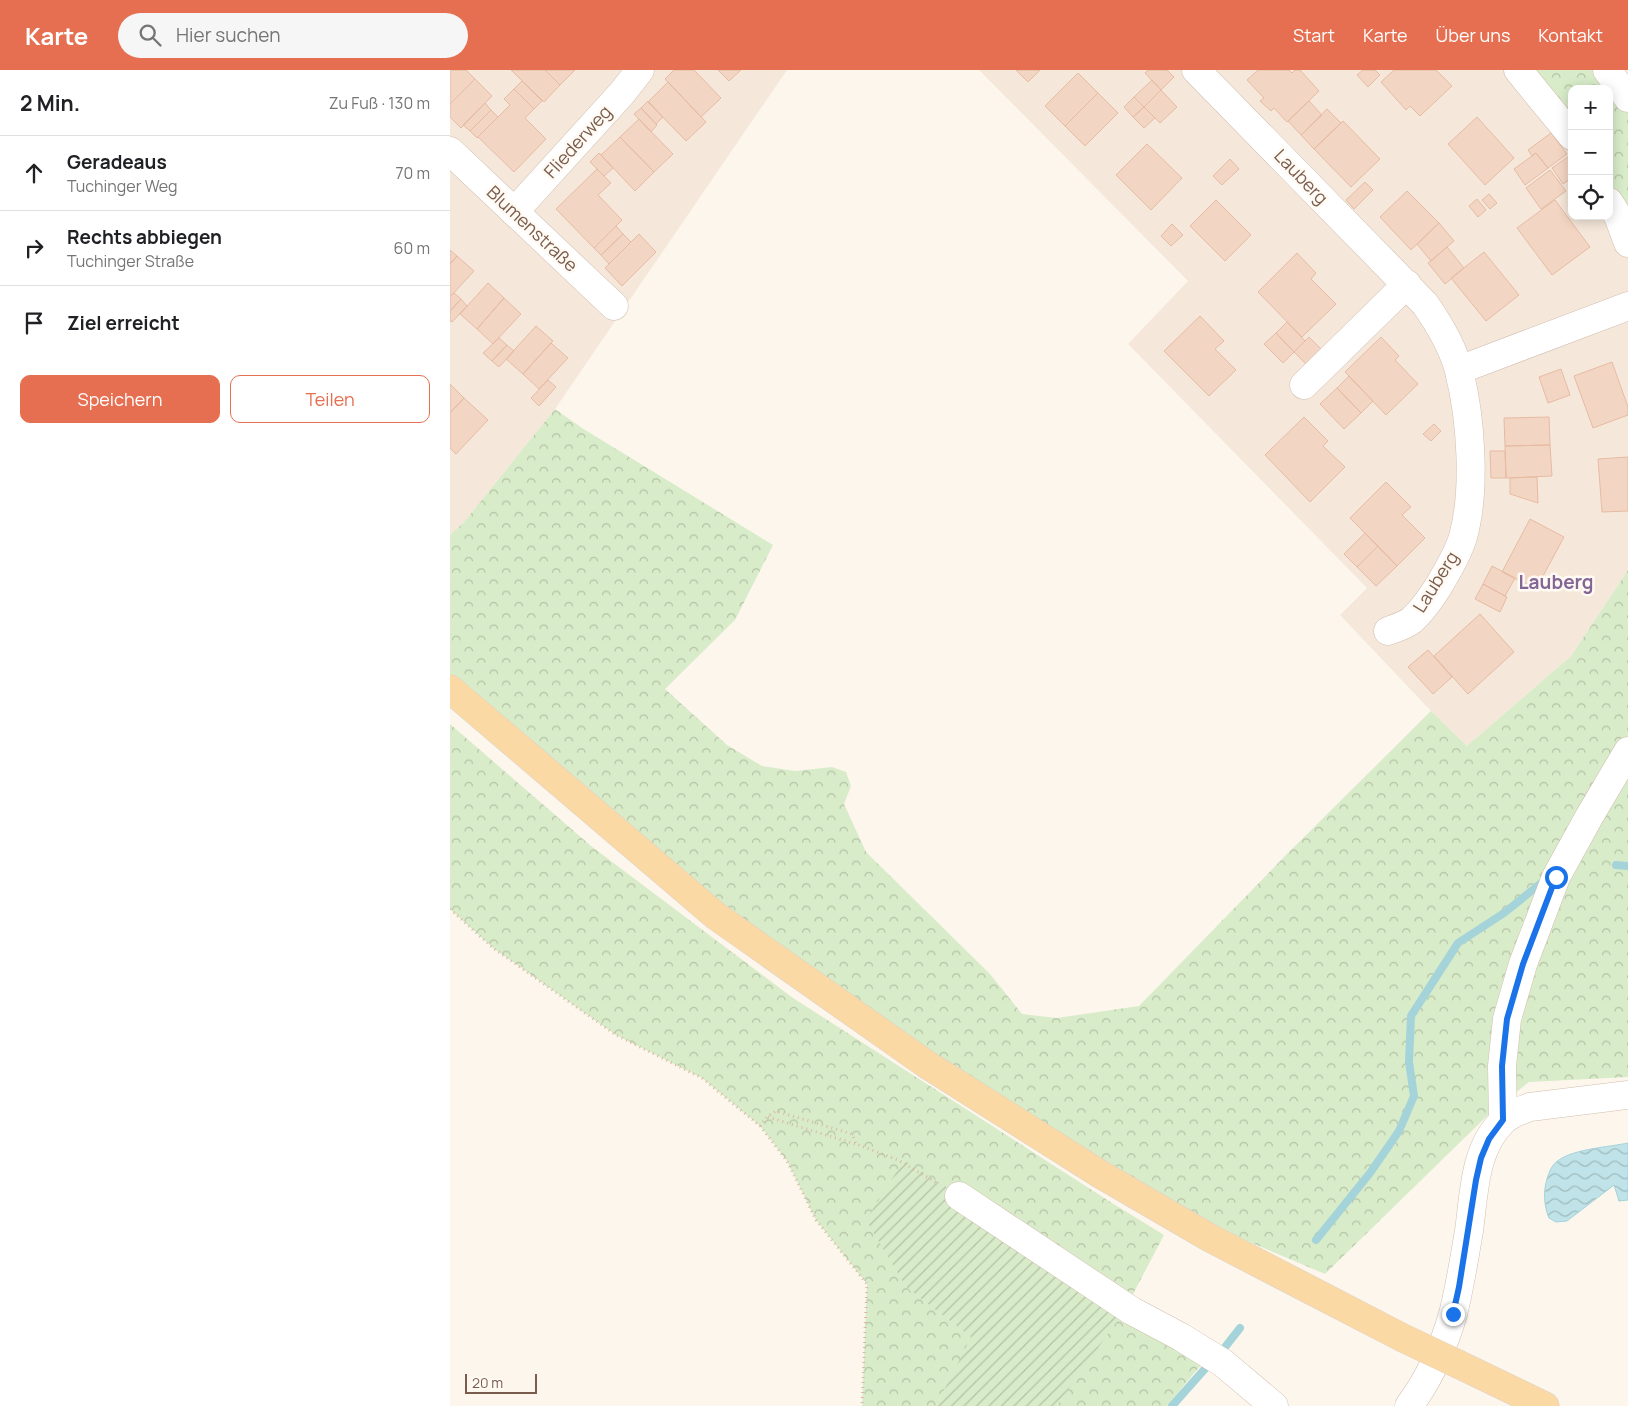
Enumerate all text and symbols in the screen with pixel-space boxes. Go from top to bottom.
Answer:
search box [118,13,468,58]
text: Karte [25,19,88,52]
icon: search [136,21,164,49]
text: Hier suchen [176,22,280,48]
text: Start [1293,23,1335,47]
text: Karte [1363,23,1408,47]
text: Über uns [1436,23,1510,47]
text: Kontakt [1538,23,1603,47]
map controls [1568,85,1613,220]
button: + [1568,85,1613,130]
text: 2 Min. [20,89,80,117]
text: Zu Fuß · 130 m [329,92,430,114]
street label: Fliederweg [538,100,616,183]
button: − [1568,130,1613,175]
street label: Lauberg [1270,144,1334,209]
text: Geradeaus [67,149,167,175]
icon: ahead [20,159,48,187]
text: 70 m [395,162,430,184]
text: Tuchinger Weg [67,175,177,197]
button: locate [1568,175,1613,220]
street label: Blumenstraße [482,180,583,277]
text: Rechts abbiegen [67,224,222,250]
icon: right [20,234,48,262]
text: 60 m [394,237,430,259]
text: Tuchinger Straße [67,250,194,272]
icon: arrive [20,309,48,337]
text: Ziel erreicht [67,310,180,336]
button: Speichern [20,375,220,423]
button: Teilen [230,375,430,423]
street label: Lauberg [1407,546,1463,617]
district label: Lauberg [1518,569,1594,595]
route start [1545,866,1568,889]
route end [1442,1303,1465,1326]
scale bar [465,1371,538,1394]
text: 20 m [472,1373,503,1392]

